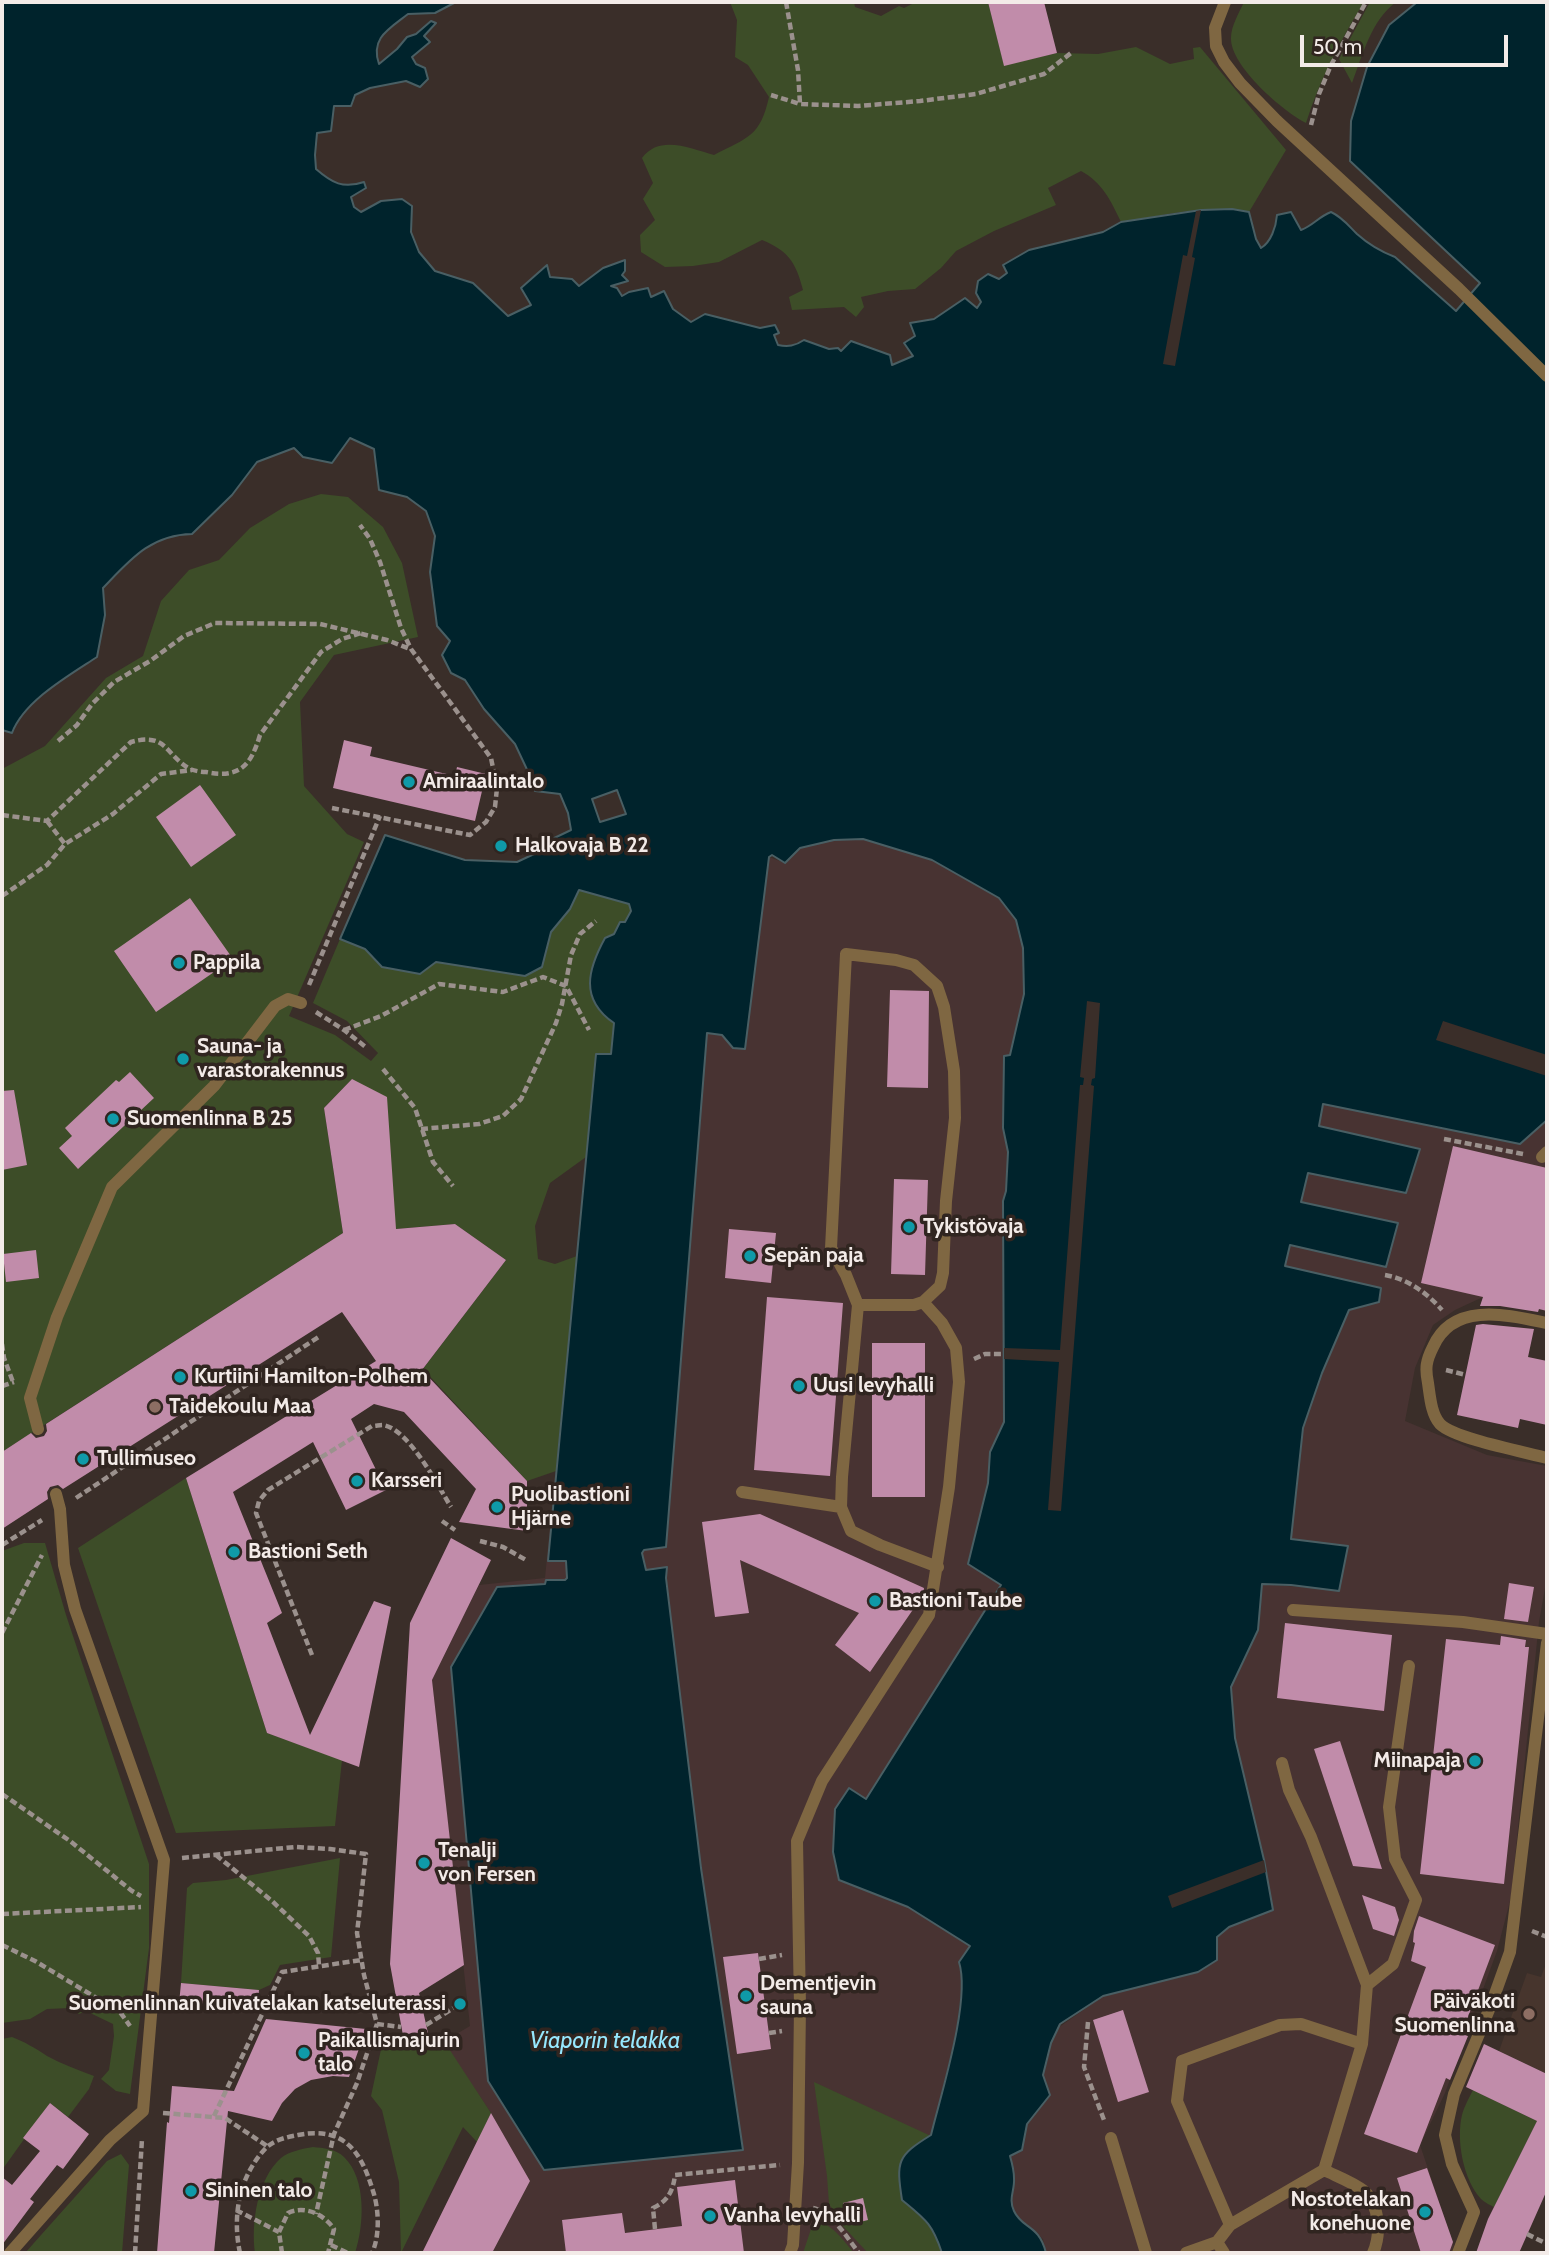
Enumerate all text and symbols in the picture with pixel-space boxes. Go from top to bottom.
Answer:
scale bar [1304,21,1512,65]
text: 50 m [1313,34,1362,59]
place label: Amiraalintalo [423,769,544,795]
marker: Amiraalintalo [401,774,417,790]
place label: Halkovaja B 22 [515,833,649,859]
marker: Halkovaja B 22 [493,838,509,854]
place label: Pappila [193,950,261,976]
marker: Pappila [171,955,187,971]
place label: Sauna- ja varastorakennus [197,1034,345,1084]
marker: Sauna- ja varastorakennus [175,1051,191,1067]
place label: Suomenlinna B 25 [127,1106,292,1132]
marker: Suomenlinna B 25 [105,1111,121,1127]
place label: Tykistövaja [923,1214,1024,1240]
marker: Tykistövaja [901,1219,917,1235]
place label: Sepän paja [764,1243,864,1269]
marker: Sepän paja [742,1248,758,1264]
place label: Kurtiini Hamilton-Polhem [194,1364,428,1390]
marker: Kurtiini Hamilton-Polhem [172,1369,188,1385]
place label: Uusi levyhalli [813,1373,934,1399]
marker: Uusi levyhalli [791,1378,807,1394]
place label: Taidekoulu Maa [169,1394,311,1420]
marker: Taidekoulu Maa [147,1399,163,1415]
place label: Tullimuseo [97,1446,196,1472]
marker: Tullimuseo [75,1451,91,1467]
place label: Karsseri [371,1468,442,1494]
marker: Karsseri [349,1473,365,1489]
place label: Puolibastioni Hjärne [511,1482,630,1532]
marker: Puolibastioni Hjärne [489,1499,505,1515]
place label: Bastioni Seth [248,1539,368,1565]
marker: Bastioni Seth [226,1544,242,1560]
place label: Bastioni Taube [889,1588,1022,1614]
marker: Bastioni Taube [867,1593,883,1609]
place label: Miinapaja [1374,1748,1461,1774]
marker: Miinapaja [1467,1753,1483,1769]
place label: Tenalji von Fersen [438,1838,536,1888]
marker: Tenalji von Fersen [416,1855,432,1871]
place label: Dementjevin sauna [760,1971,876,2021]
marker: Dementjevin sauna [738,1988,754,2004]
place label: Päiväkoti Suomenlinna [1395,1989,1515,2039]
place label: Suomenlinnan kuivatelakan katseluterassi [69,1991,446,2017]
marker: Suomenlinnan kuivatelakan katseluterassi [452,1996,468,2012]
marker: Päiväkoti Suomenlinna [1521,2006,1537,2022]
water label: Viaporin telakka [530,2027,680,2055]
place label: Paikallismajurin talo [318,2028,460,2078]
marker: Paikallismajurin talo [296,2045,312,2061]
place label: Sininen talo [205,2178,313,2204]
marker: Sininen talo [183,2183,199,2199]
place label: Nostotelakan konehuone [1290,2187,1411,2237]
place label: Vanha levyhalli [724,2203,861,2229]
marker: Nostotelakan konehuone [1417,2204,1433,2220]
marker: Vanha levyhalli [702,2208,718,2224]

